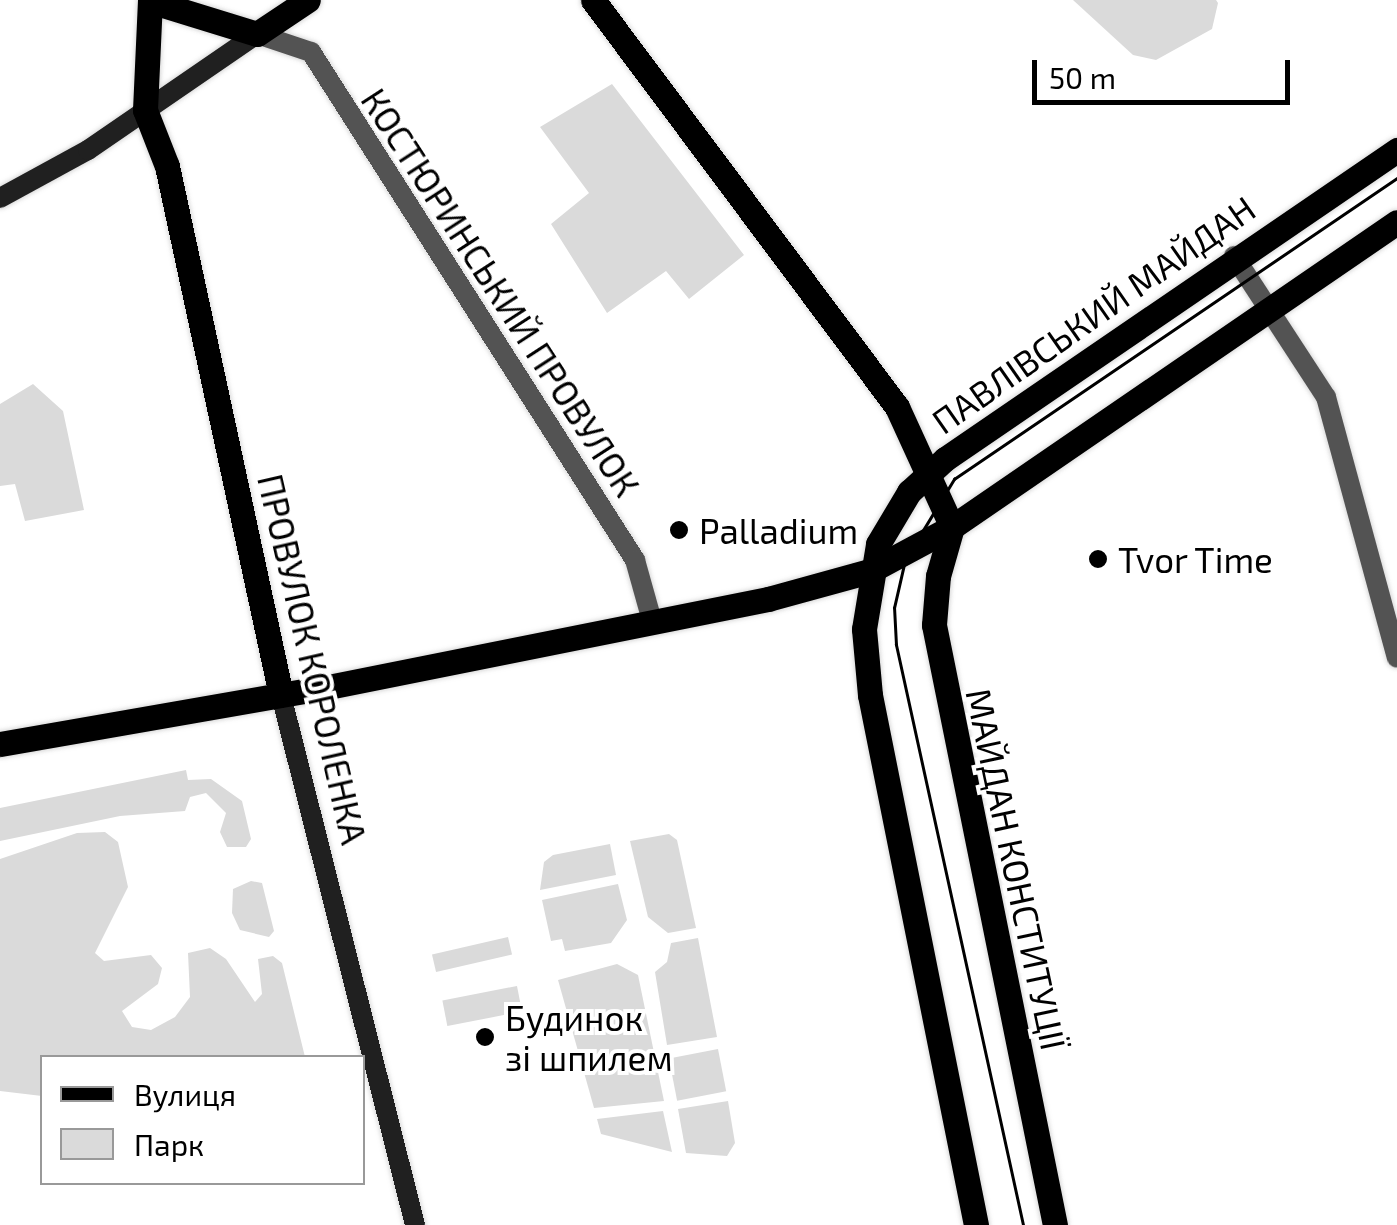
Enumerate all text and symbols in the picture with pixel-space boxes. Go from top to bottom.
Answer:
scale bar [1037,40,1294,102]
text: 50 m [1049,59,1116,95]
street label: КОСТЮРИНСЬКИЙ ПРОВУЛОК [353,80,649,504]
street label: ПАВЛІВСЬКИЙ МАЙДАН [923,187,1263,441]
street label: ПРОВУЛОК КОРОЛЕНКА [250,470,376,848]
place label: Palladium [699,509,858,551]
marker: Palladium [668,519,690,541]
place label: Tvor Time [1118,538,1274,580]
marker: Tvor Time [1087,548,1109,570]
street label: МАЙДАН КОНСТИТУЦІЇ [958,684,1076,1054]
place label: Будинок зі шпилем [505,996,673,1078]
marker: Будинок зі шпилем [474,1026,496,1048]
legend [40,1055,365,1185]
text: Вулиця [134,1076,236,1112]
text: Парк [134,1126,204,1162]

